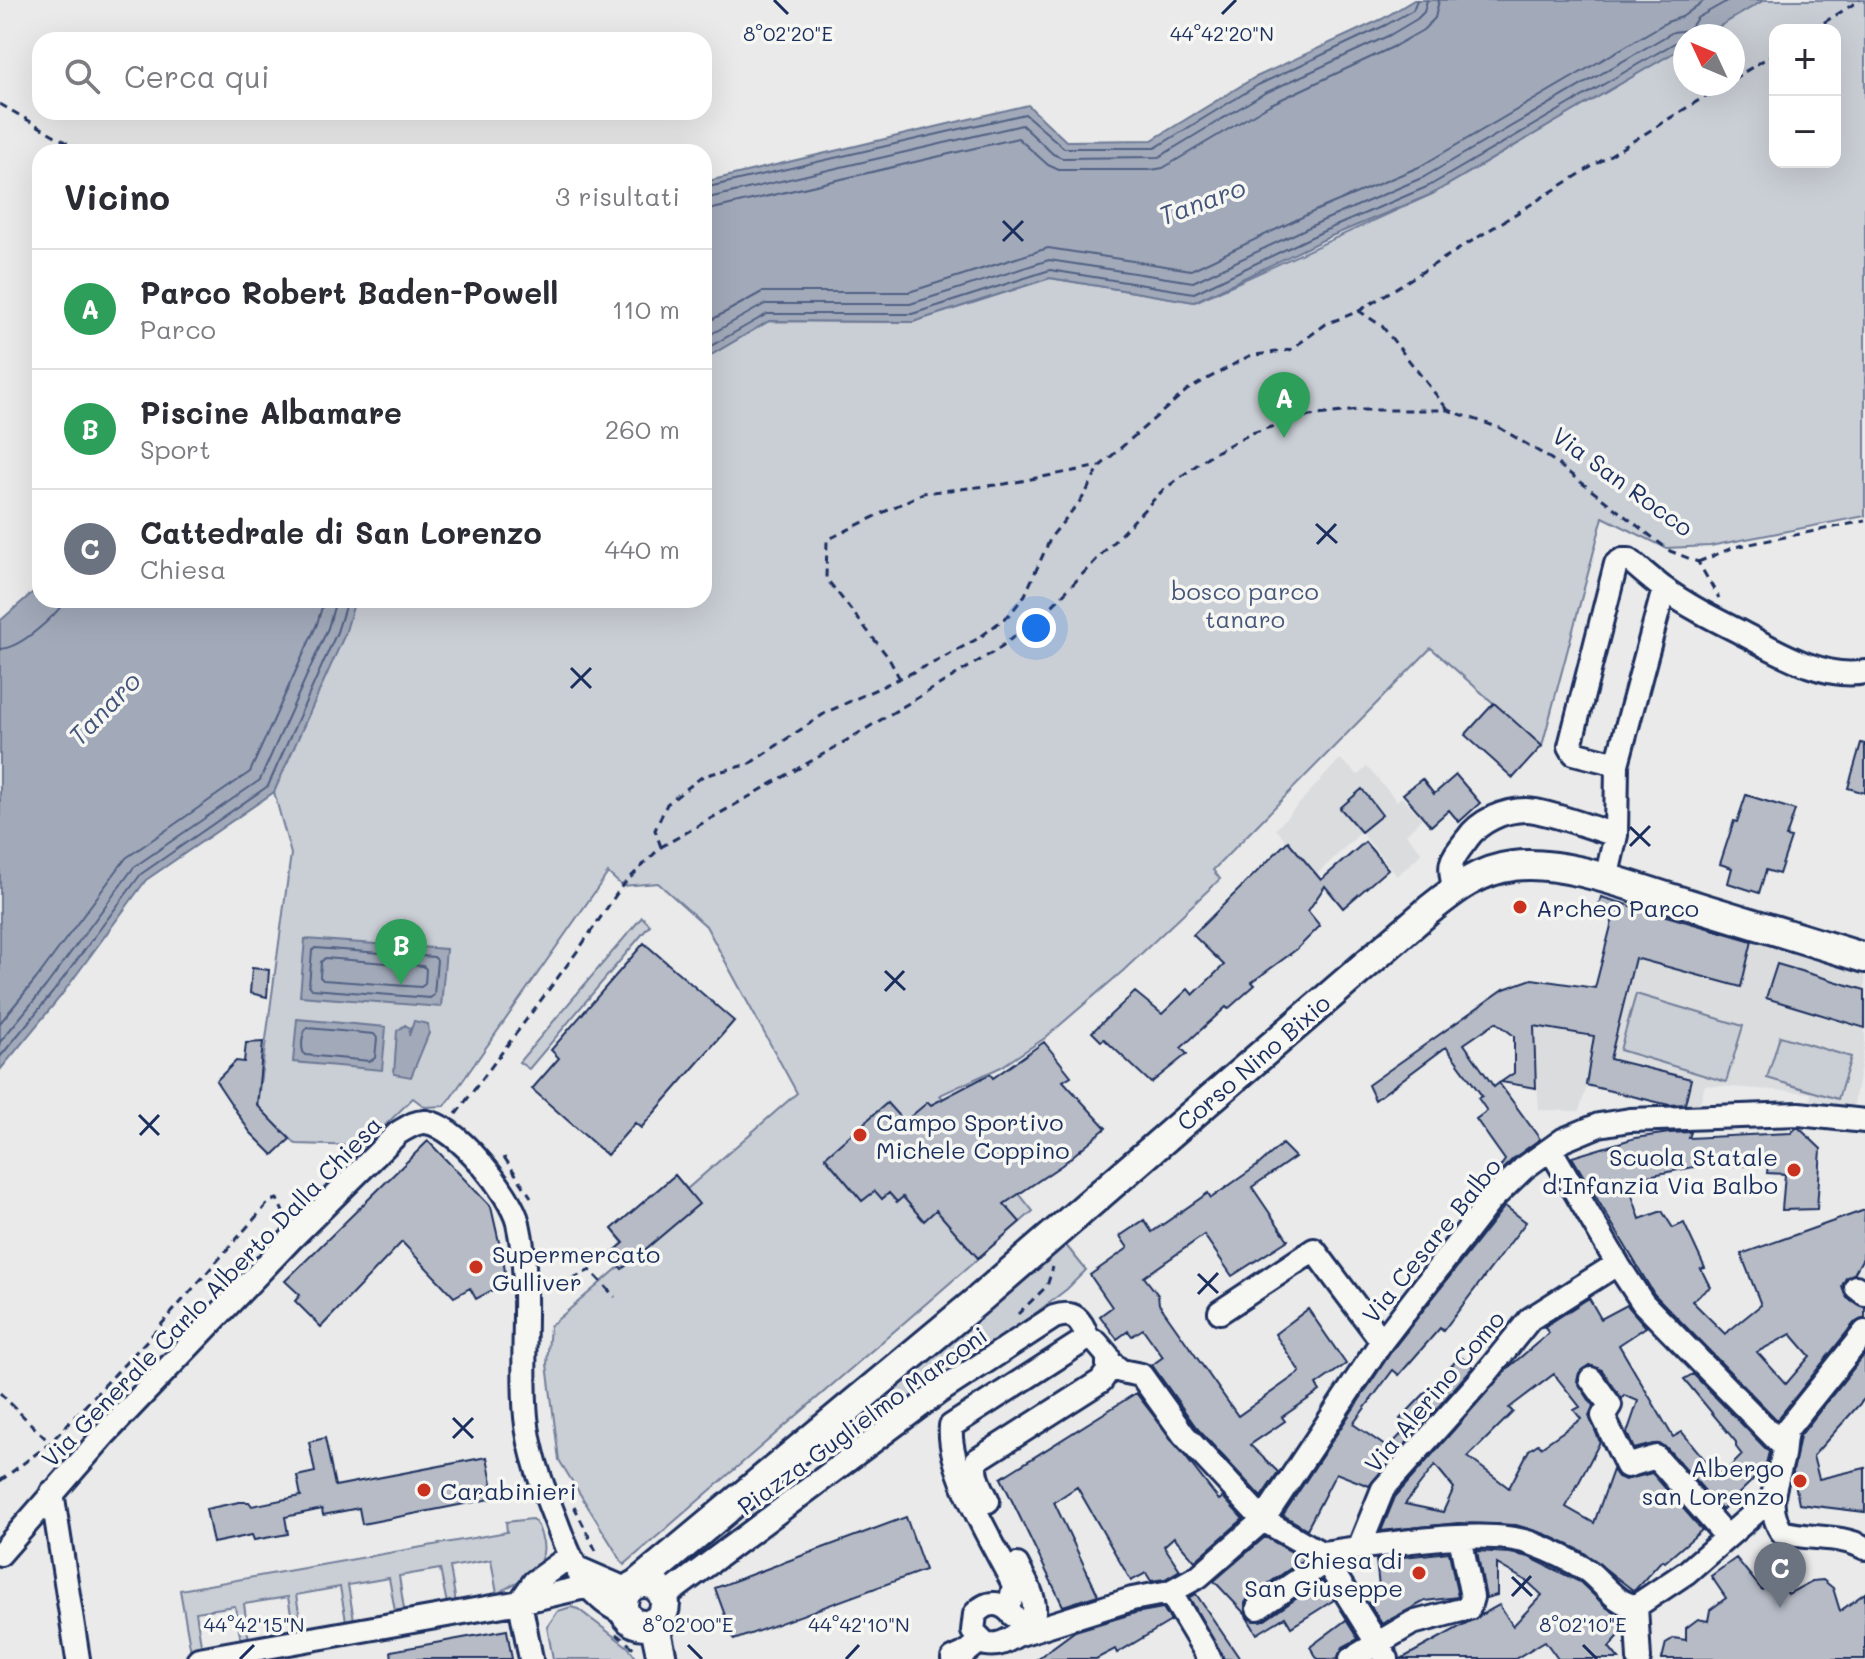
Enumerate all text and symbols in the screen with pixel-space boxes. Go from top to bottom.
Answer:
text: 8°02'20"E [743,20,833,46]
text: 44°42'20"N [1170,20,1274,46]
north arrow [1673,24,1745,96]
map controls [1769,24,1841,168]
button: + [1769,24,1841,96]
search box [32,32,712,120]
icon: search [60,54,104,98]
text: Cerca qui [124,56,270,96]
button: − [1769,96,1841,168]
water label: Tanaro [1154,170,1250,232]
text: Vicino [64,174,170,219]
text: 3 risultati [555,179,680,213]
text: Parco Robert Baden-Powell [140,272,558,312]
text: A [81,292,99,326]
text: 110 m [612,292,680,326]
text: Parco [140,312,216,346]
pin: A [1258,372,1310,438]
text: Piscine Albamare [140,392,402,432]
text: B [81,412,99,446]
text: 260 m [605,412,680,446]
street label: Via San Rocco [1546,419,1700,543]
text: Sport [140,432,211,466]
text: Cattedrale di San Lorenzo [140,512,542,552]
text: C [80,532,100,566]
text: 440 m [604,532,680,566]
text: Chiesa [140,552,226,586]
park label: bosco parco tanaro [1171,575,1319,634]
your location [1016,608,1056,648]
water label: Tanaro [61,664,147,752]
place label: Archeo Parco [1536,892,1699,923]
marker: Archeo Parco [1511,898,1529,916]
pin: B [375,919,427,985]
street label: Corso Nino Bixio [1170,987,1336,1137]
place label: Campo Sportivo Michele Coppino [876,1106,1069,1165]
street label: Via Generale Carlo Alberto Dalla Chiesa [34,1109,388,1473]
marker: Campo Sportivo Michele Coppino [851,1126,869,1144]
place label: Scuola Statale d'Infanzia Via Balbo [1542,1141,1778,1200]
street label: Via Cesare Balbo [1355,1151,1507,1329]
marker: Scuola Statale d'Infanzia Via Balbo [1785,1161,1803,1179]
place label: Supermercato Gulliver [492,1238,660,1297]
marker: Supermercato Gulliver [467,1258,485,1276]
street label: Via Alerino Como [1357,1304,1511,1478]
street label: Piazza Guglielmo Marconi [731,1319,993,1521]
place label: Albergo san Lorenzo [1642,1452,1784,1511]
marker: Albergo san Lorenzo [1791,1472,1809,1490]
place label: Carabinieri [440,1475,577,1506]
marker: Carabinieri [415,1481,433,1499]
pin: C [1754,1542,1806,1608]
place label: Chiesa di San Giuseppe [1244,1544,1403,1603]
marker: Chiesa di San Giuseppe [1410,1564,1428,1582]
text: 44°42'15"N [204,1611,304,1637]
text: 8°02'00"E [643,1611,733,1637]
text: 44°42'10"N [808,1611,910,1637]
text: 8°02'10"E [1539,1611,1627,1637]

